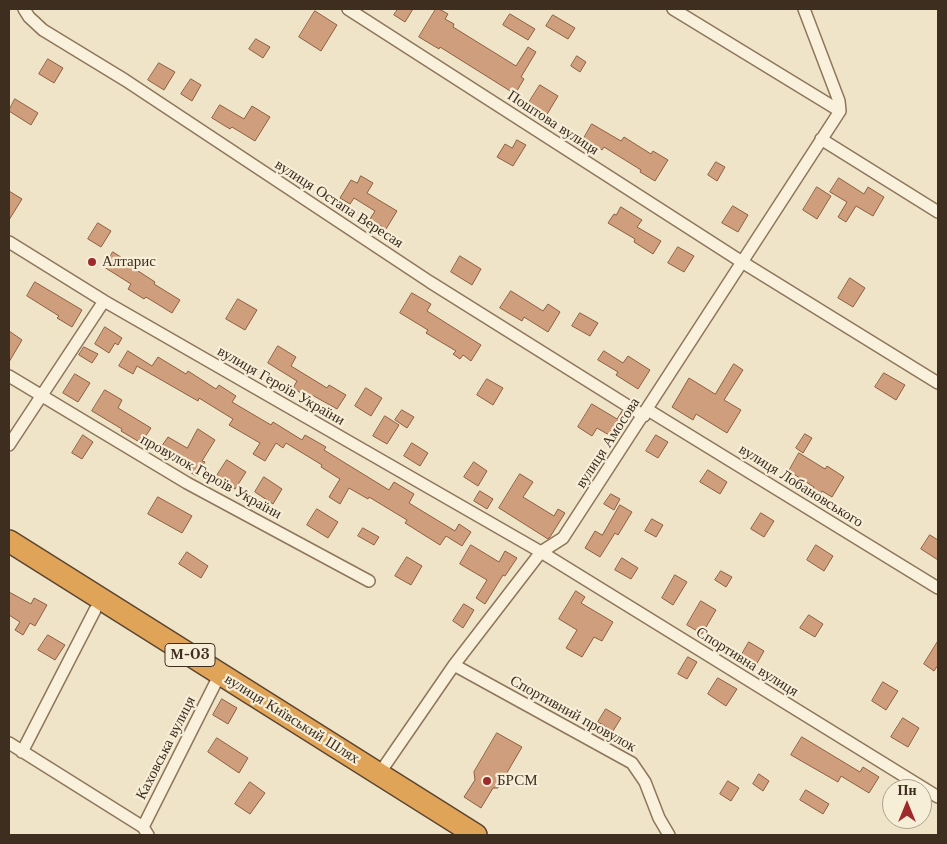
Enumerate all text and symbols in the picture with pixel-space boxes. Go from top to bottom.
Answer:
street label: Поштова вулиця [504,87,602,159]
street label: вулиця Остапа Вересая [271,156,407,252]
place label: Алтарис [102,253,156,271]
marker: Алтарис [86,256,98,268]
street label: вулиця Героїв України [214,342,348,430]
street label: вулиця Амосова [572,394,644,492]
street label: провулок Героїв України [137,431,285,523]
street label: вулиця Лобановського [736,440,866,532]
street label: Спортивна вулиця [692,623,802,701]
road number: М-03 [165,644,215,666]
street label: вулиця Київський Шлях [221,670,363,768]
street label: Спортивний провулок [507,672,639,756]
street label: Каховська вулиця [132,693,200,803]
place label: БРСМ [497,772,537,790]
marker: БРСМ [481,775,493,787]
north arrow [882,779,932,829]
text: Пн [898,781,916,799]

